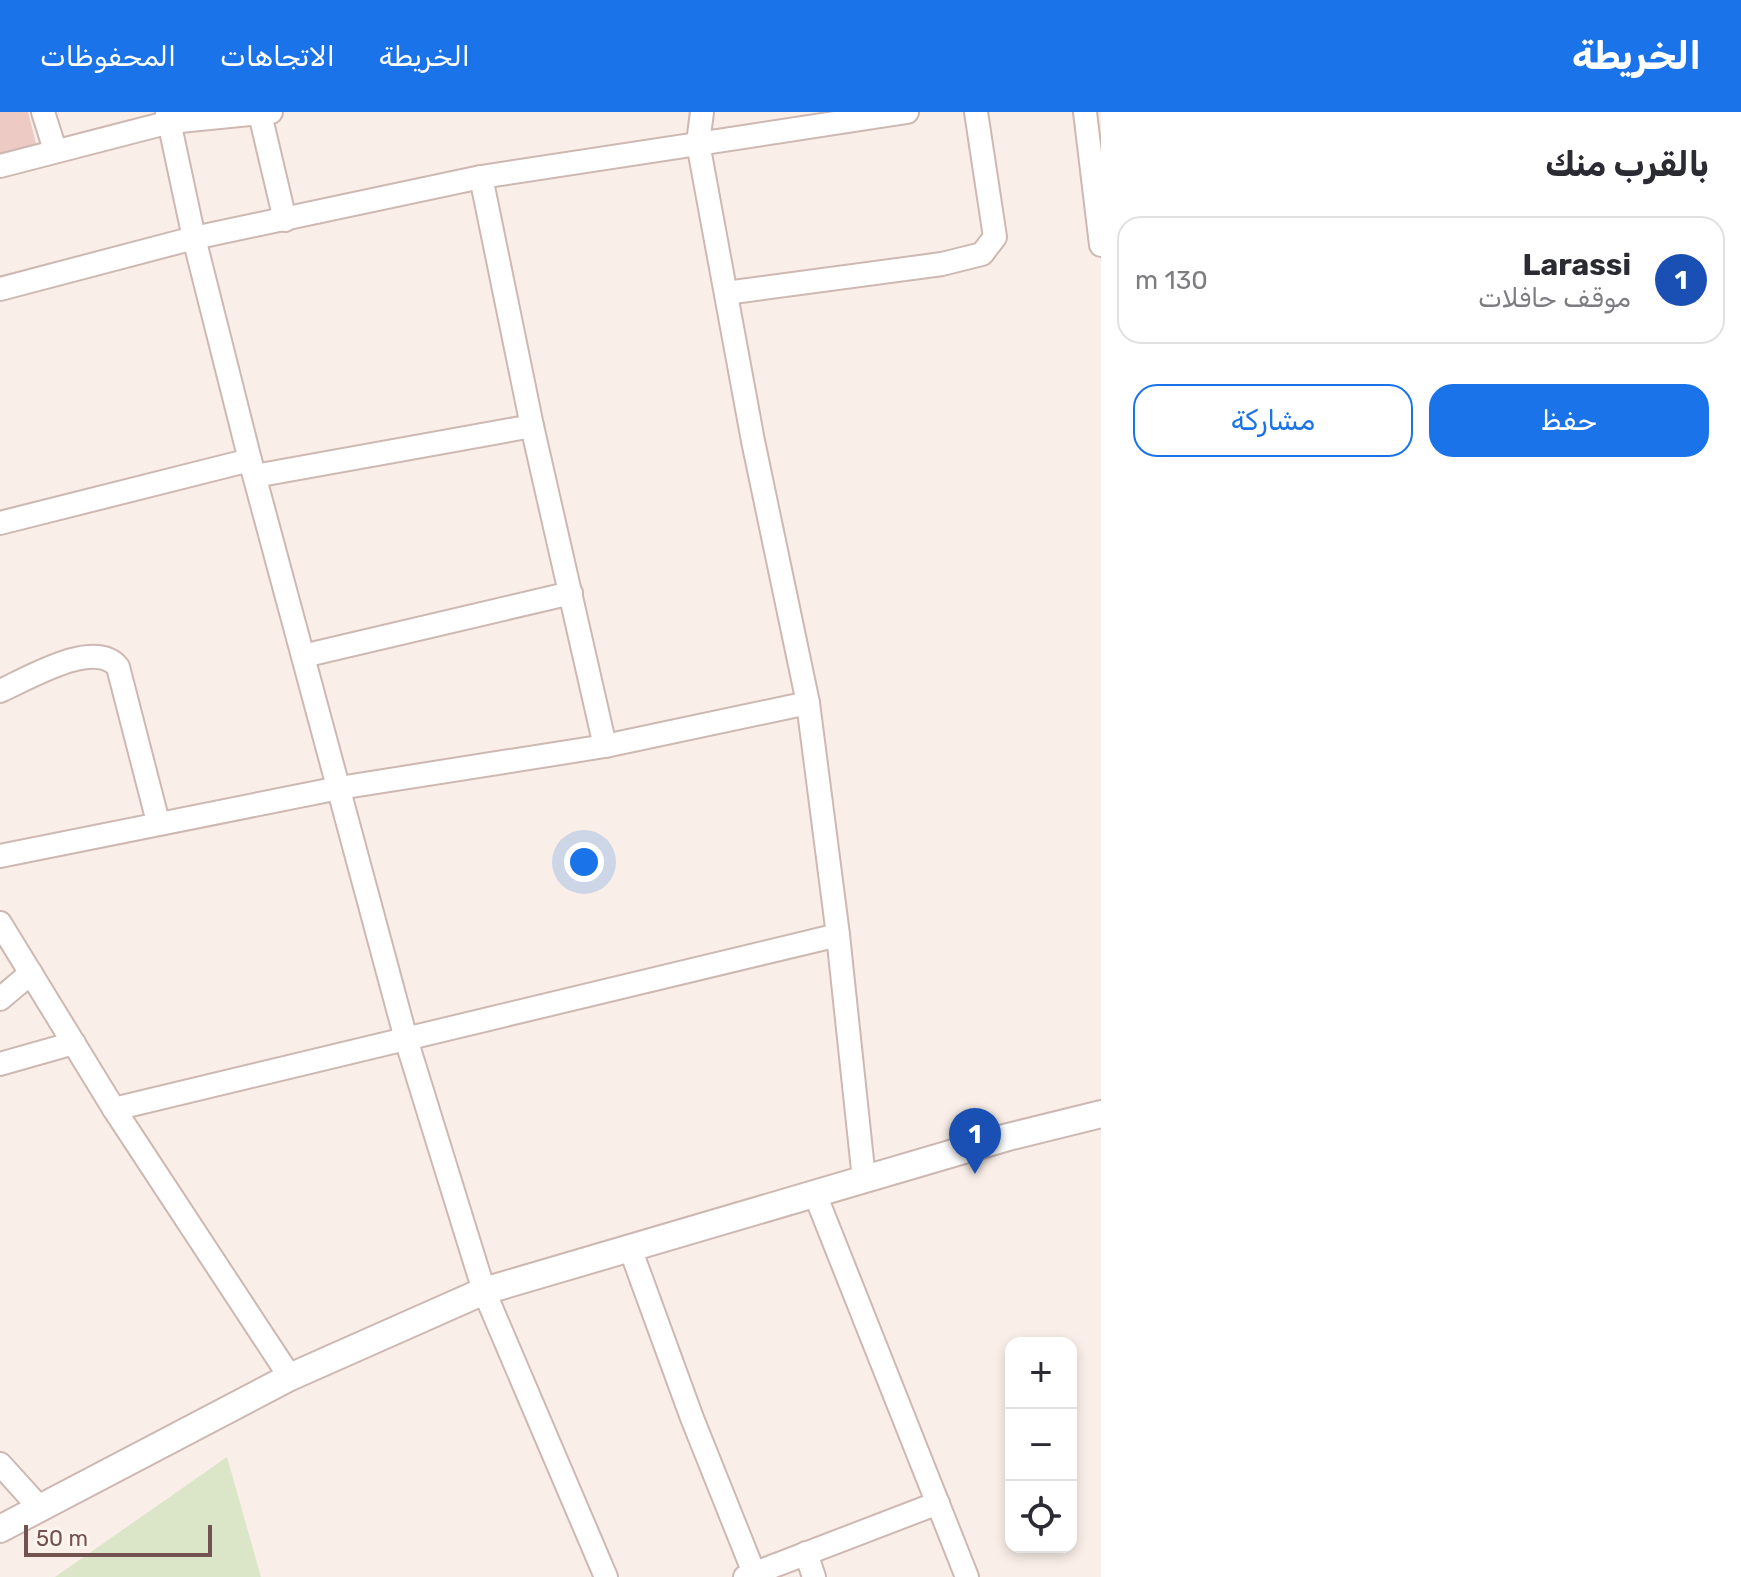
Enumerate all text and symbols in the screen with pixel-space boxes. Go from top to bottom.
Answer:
text: الخريطة [1572,33,1701,79]
text: المحفوظات [40,40,176,73]
text: الاتجاهات [220,40,335,73]
text: الخريطة [379,40,470,73]
text: بالقرب منك [1545,144,1709,185]
text: Larassi [1523,247,1631,283]
text: 130 m [1135,265,1208,296]
text: 1 [1675,265,1687,296]
text: موقف حافلات [1478,283,1631,314]
button: مشاركة [1133,384,1413,457]
button: حفظ [1429,384,1709,457]
your location [564,842,604,882]
pin: 1 [949,1108,1001,1174]
map controls [1005,1337,1077,1553]
button: + [1005,1337,1077,1409]
button: − [1005,1409,1077,1481]
button: locate [1005,1481,1077,1553]
scale bar [24,1521,212,1557]
text: 50 m [36,1525,88,1552]

